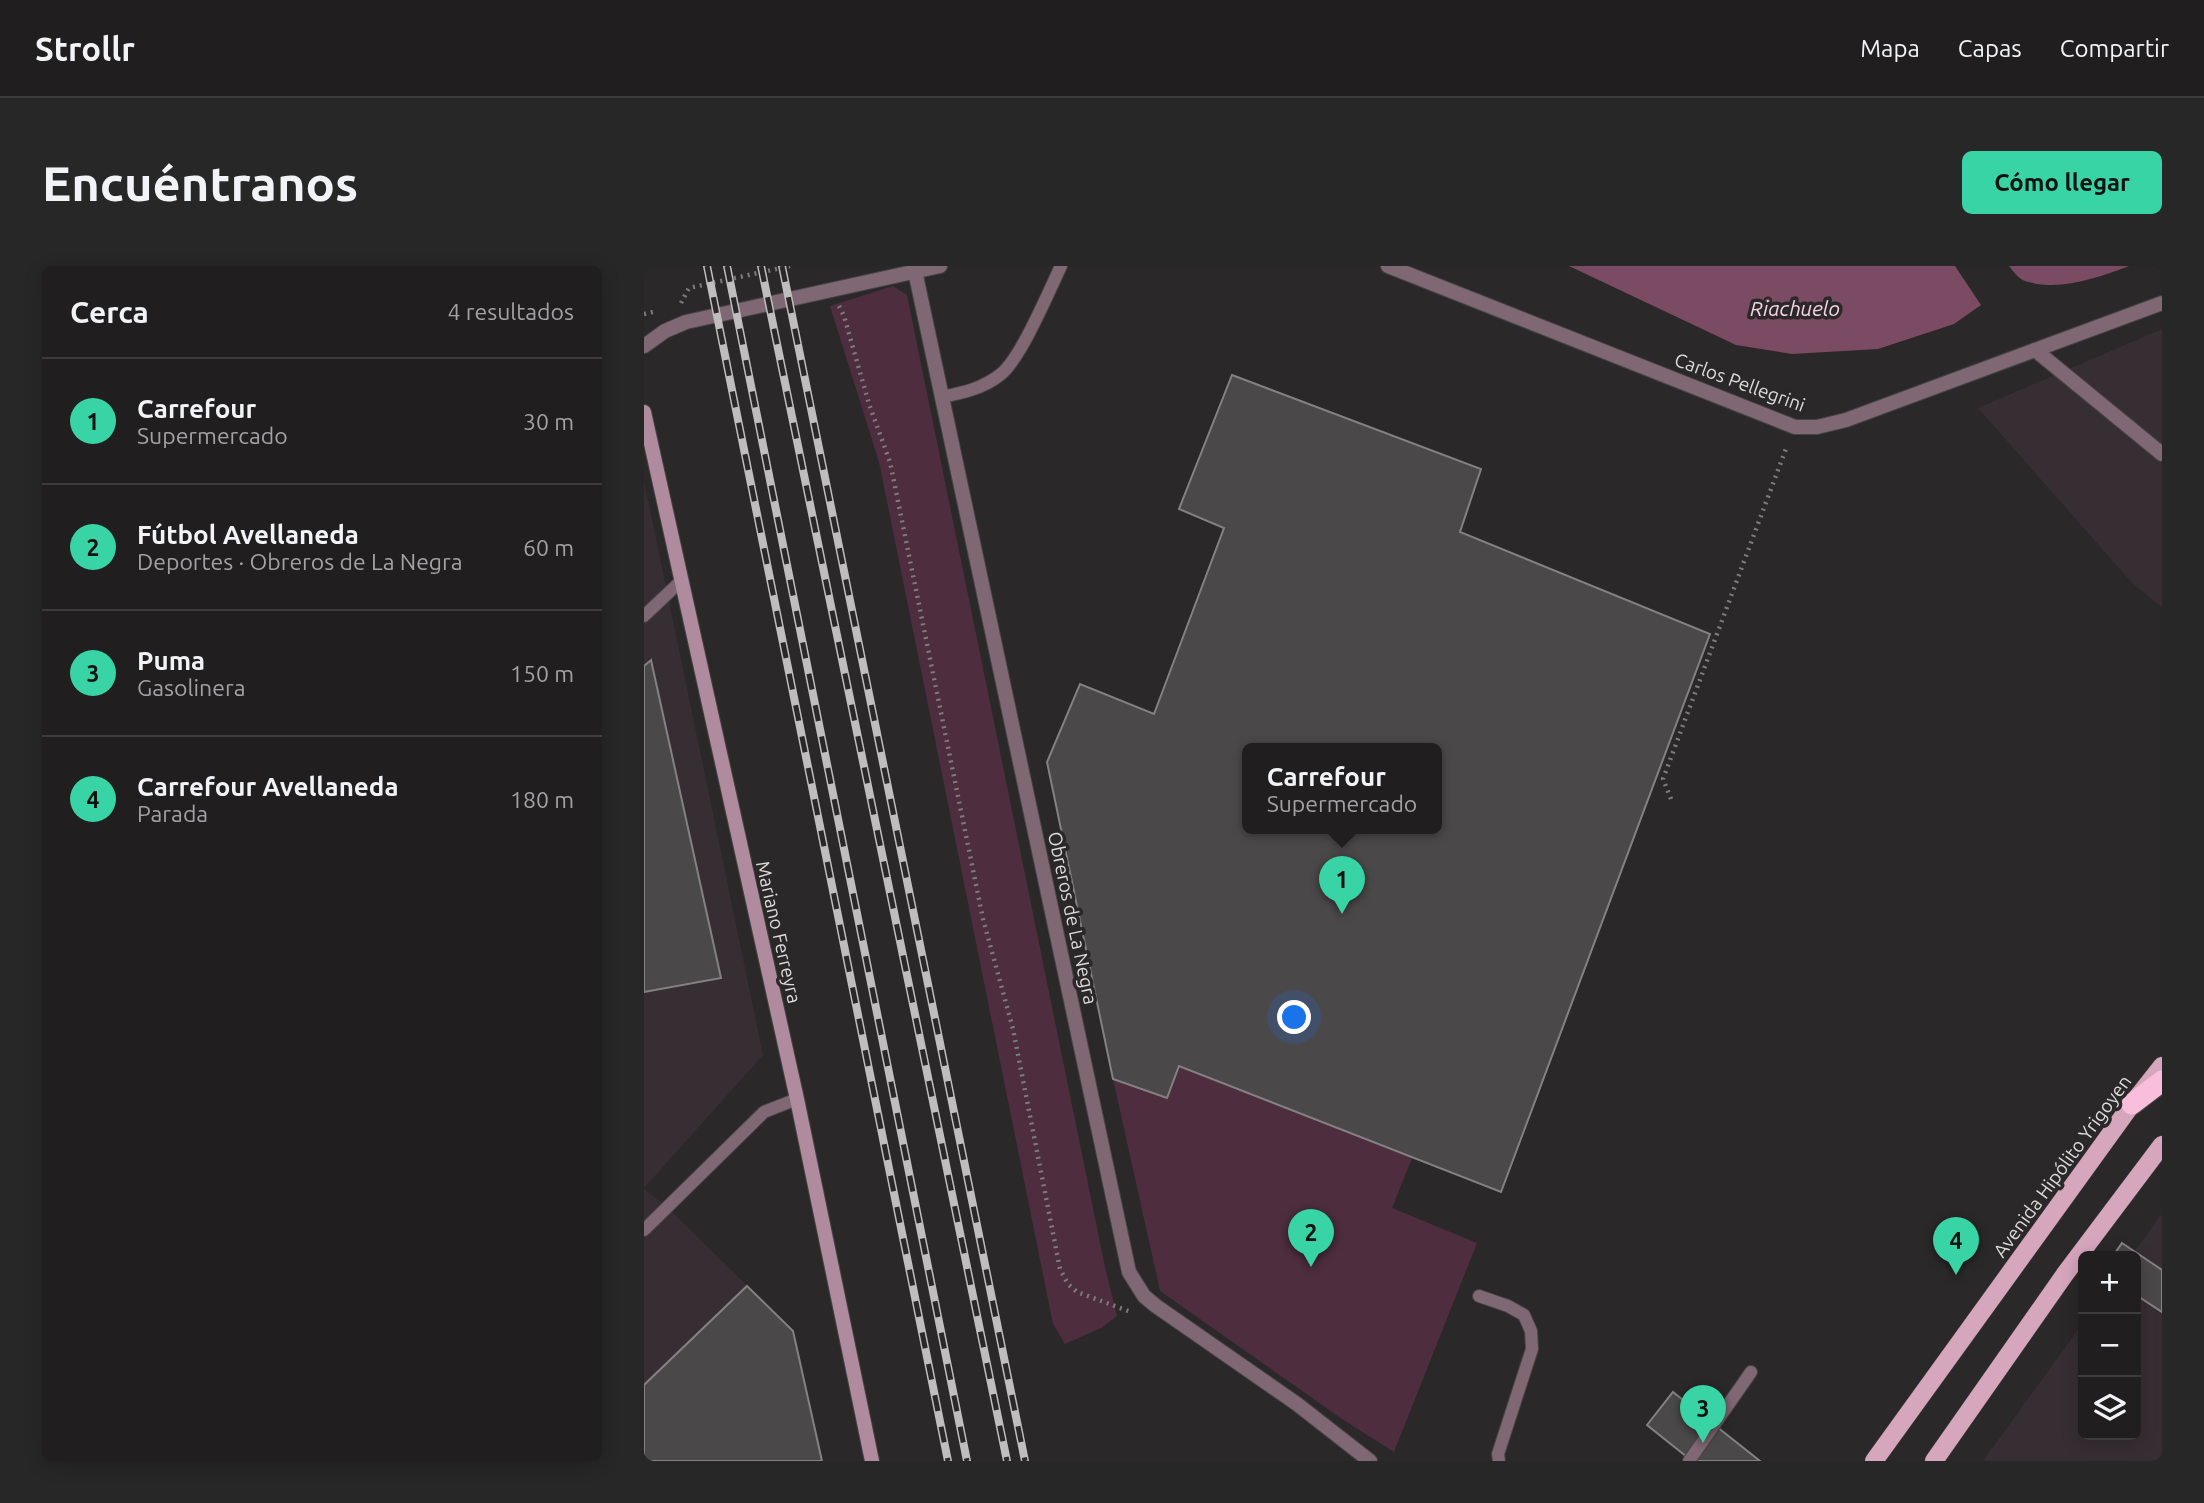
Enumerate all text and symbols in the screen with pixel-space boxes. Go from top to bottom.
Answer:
text: Strollr [35,30,135,67]
text: Mapa [1860,35,1920,62]
text: Capas [1958,35,2022,62]
text: Compartir [2060,35,2169,62]
button: Cómo llegar [1962,151,2162,214]
text: Encuéntranos [42,155,358,210]
text: Cerca [70,295,149,329]
water label: Riachuelo [1750,296,1840,320]
text: 4 resultados [448,299,574,324]
street label: Carlos Pellegrini [1672,348,1808,416]
text: Carrefour [137,394,256,423]
text: 1 [87,409,99,434]
text: 30 m [523,409,574,434]
text: Supermercado [137,423,288,448]
text: Fútbol Avellaneda [137,520,359,549]
text: 2 [87,535,99,560]
text: 60 m [523,535,574,560]
text: Deportes · Obreros de La Negra [137,549,463,574]
text: Puma [137,646,205,675]
text: 3 [87,661,99,686]
text: 150 m [510,661,574,686]
text: Gasolinera [137,675,245,700]
popup [1242,743,1442,834]
text: Carrefour [1267,762,1386,791]
text: Carrefour Avellaneda [137,772,399,801]
text: 4 [87,787,99,812]
text: 180 m [510,787,574,812]
text: Supermercado [1267,791,1417,816]
text: Parada [137,801,208,826]
street label: Obreros de La Negra [1044,830,1102,1006]
pin: 1 [1319,856,1365,914]
street label: Mariano Ferreyra [752,859,806,1005]
your location [1277,1000,1311,1034]
street label: Avenida Hipólito Yrigoyen [1988,1071,2136,1261]
pin: 2 [1288,1209,1334,1267]
pin: 4 [1933,1217,1979,1275]
map controls [2078,1251,2141,1440]
button: + [2078,1251,2141,1314]
button: − [2078,1314,2141,1377]
button: layers [2078,1377,2141,1440]
pin: 3 [1680,1385,1726,1443]

